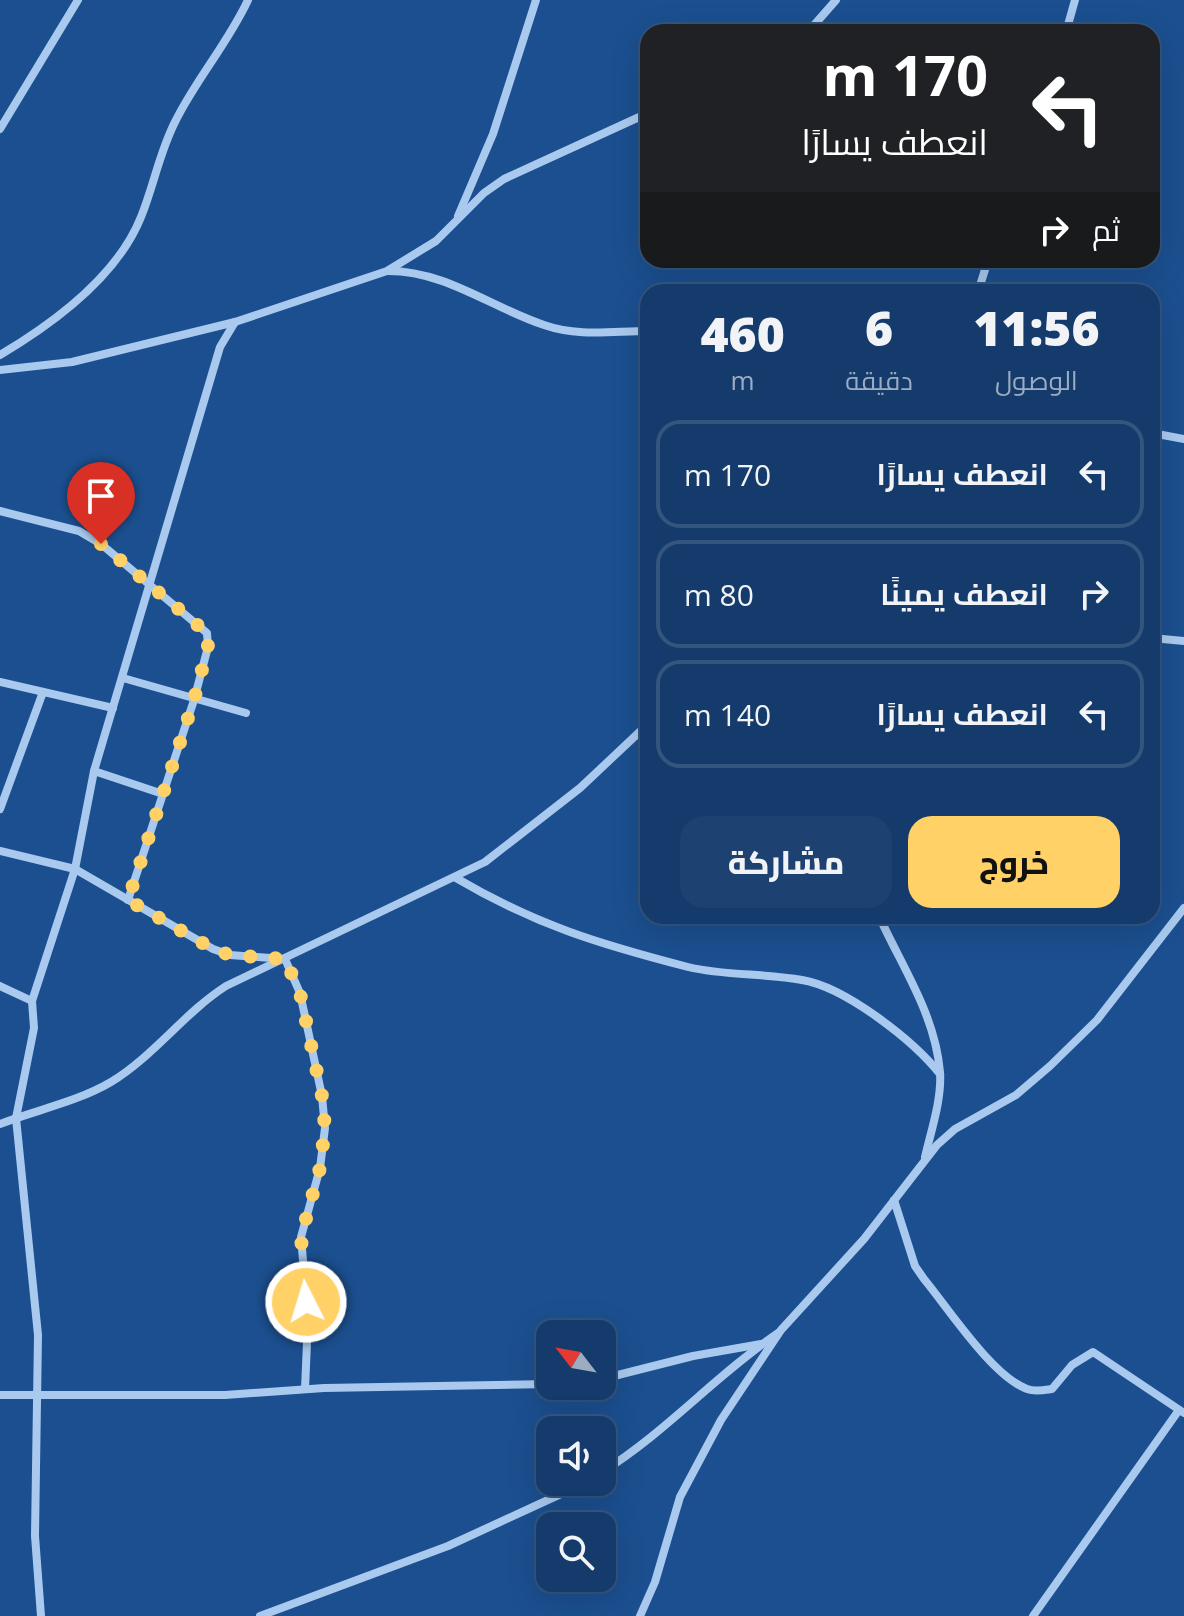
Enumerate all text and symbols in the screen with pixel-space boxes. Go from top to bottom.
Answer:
text: 170 m [822,36,988,112]
icon: left [1016,56,1120,160]
text: انعطف يسارًا [801,117,988,166]
icon: right [1032,208,1076,252]
text: ثم [1092,209,1120,250]
text: 6 [865,295,893,360]
text: 11:56 [973,295,1100,360]
text: 460 [700,301,785,366]
text: m [731,362,755,398]
text: دقيقة [845,362,913,398]
text: الوصول [995,362,1078,398]
icon: left [1072,452,1116,496]
text: انعطف يسارًا [877,453,1048,494]
text: 170 m [684,454,771,495]
pin [67,462,135,544]
icon: arrive [79,474,123,518]
icon: right [1072,572,1116,616]
text: انعطف يمينًا [880,573,1048,614]
text: 80 m [684,574,754,615]
icon: left [1072,692,1116,736]
text: انعطف يسارًا [877,693,1048,734]
text: 140 m [684,694,771,735]
button: مشاركة [680,816,892,908]
button: خروج [908,816,1120,908]
position arrow [264,1260,348,1344]
north arrow [536,1320,616,1400]
map controls [536,1320,616,1592]
button: sound [536,1416,616,1496]
button: search [536,1512,616,1592]

